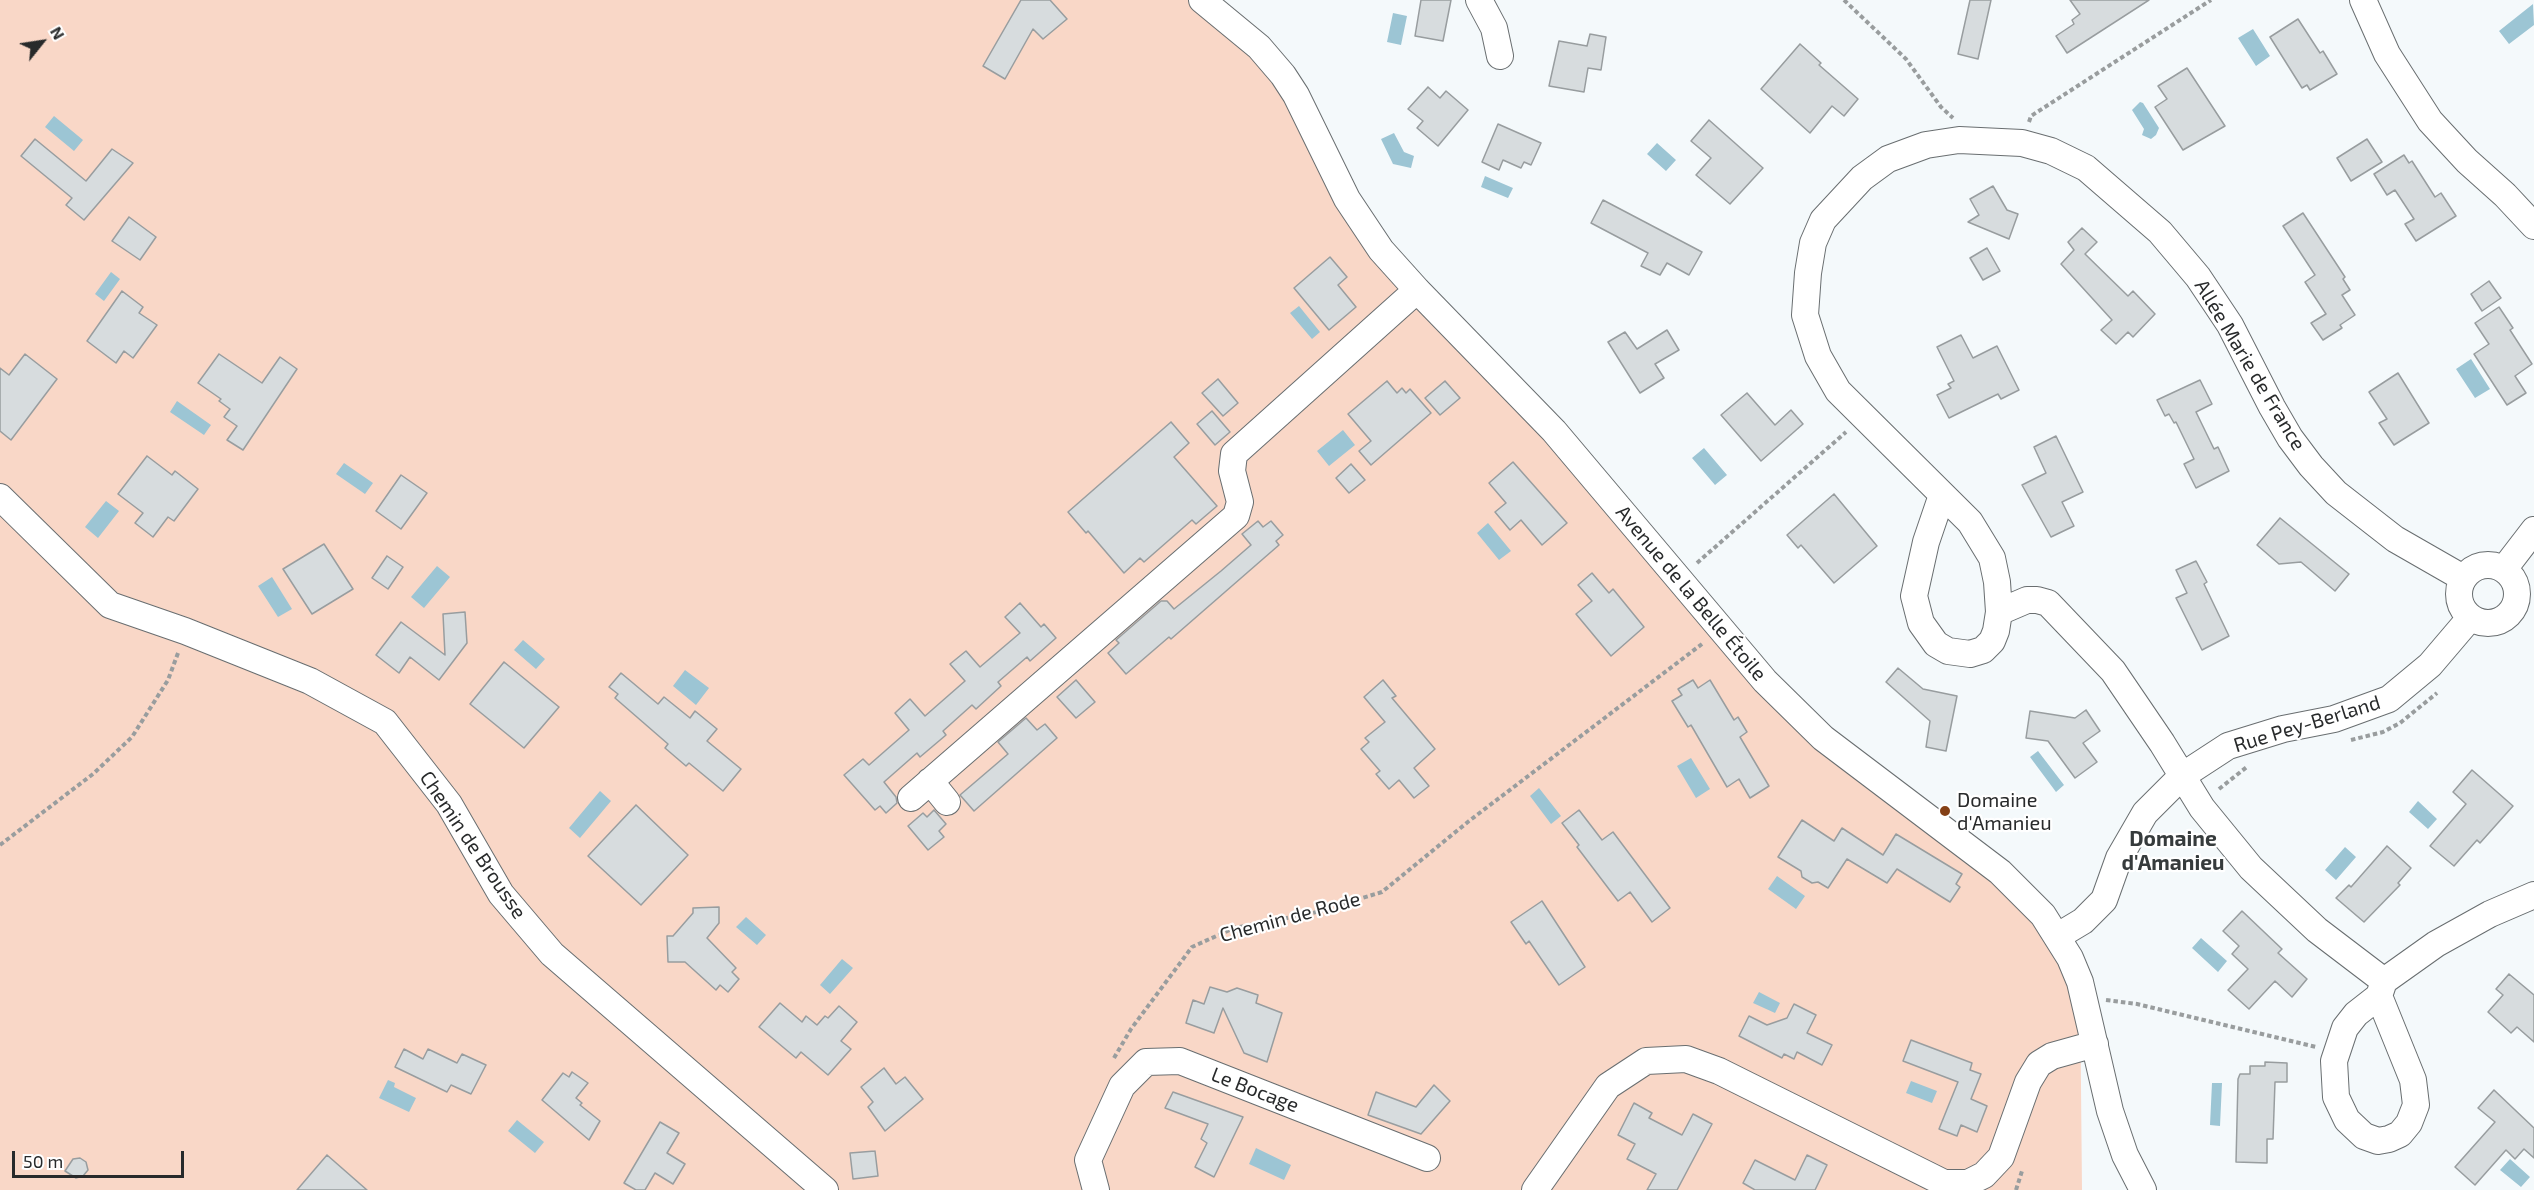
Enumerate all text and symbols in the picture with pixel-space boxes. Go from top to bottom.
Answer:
north arrow [12,12,72,72]
text: N [47,23,69,43]
street label: Allée Marie de France [2189,275,2311,455]
street label: Avenue de la Belle Étoile [1611,500,1771,686]
street label: Rue Pey-Berland [2231,690,2383,758]
street label: Chemin de Brousse [415,767,531,923]
place label: Domaine d'Amanieu [1957,788,2052,835]
marker: Domaine d'Amanieu [1938,804,1952,818]
district label: Domaine d'Amanieu [2121,826,2225,876]
street label: Chemin de Rode [1217,887,1363,947]
street label: Le Bocage [1208,1062,1302,1118]
scale bar [15,1139,188,1177]
text: 50 m [23,1150,63,1172]

